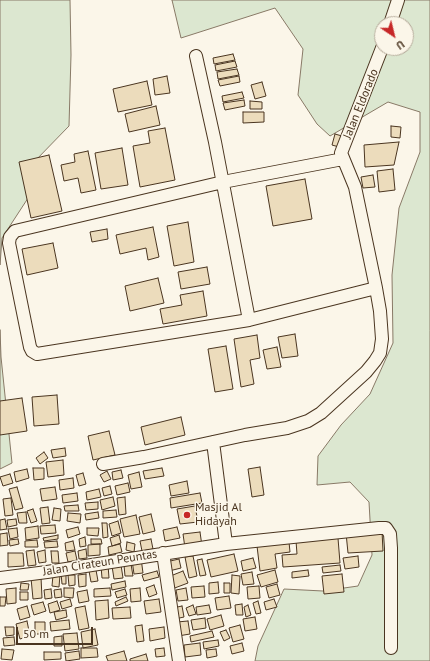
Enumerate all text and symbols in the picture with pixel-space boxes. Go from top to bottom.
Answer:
north arrow [374,16,414,56]
text: U [393,37,407,53]
street label: Jalan Eldorado [340,67,382,141]
place label: Masjid Al Hidayah [195,501,242,529]
marker: Masjid Al Hidayah [182,510,192,520]
street label: Jalan Cirateun Peuntas [42,547,158,579]
scale bar [18,619,95,645]
text: 50 m [23,626,49,641]

